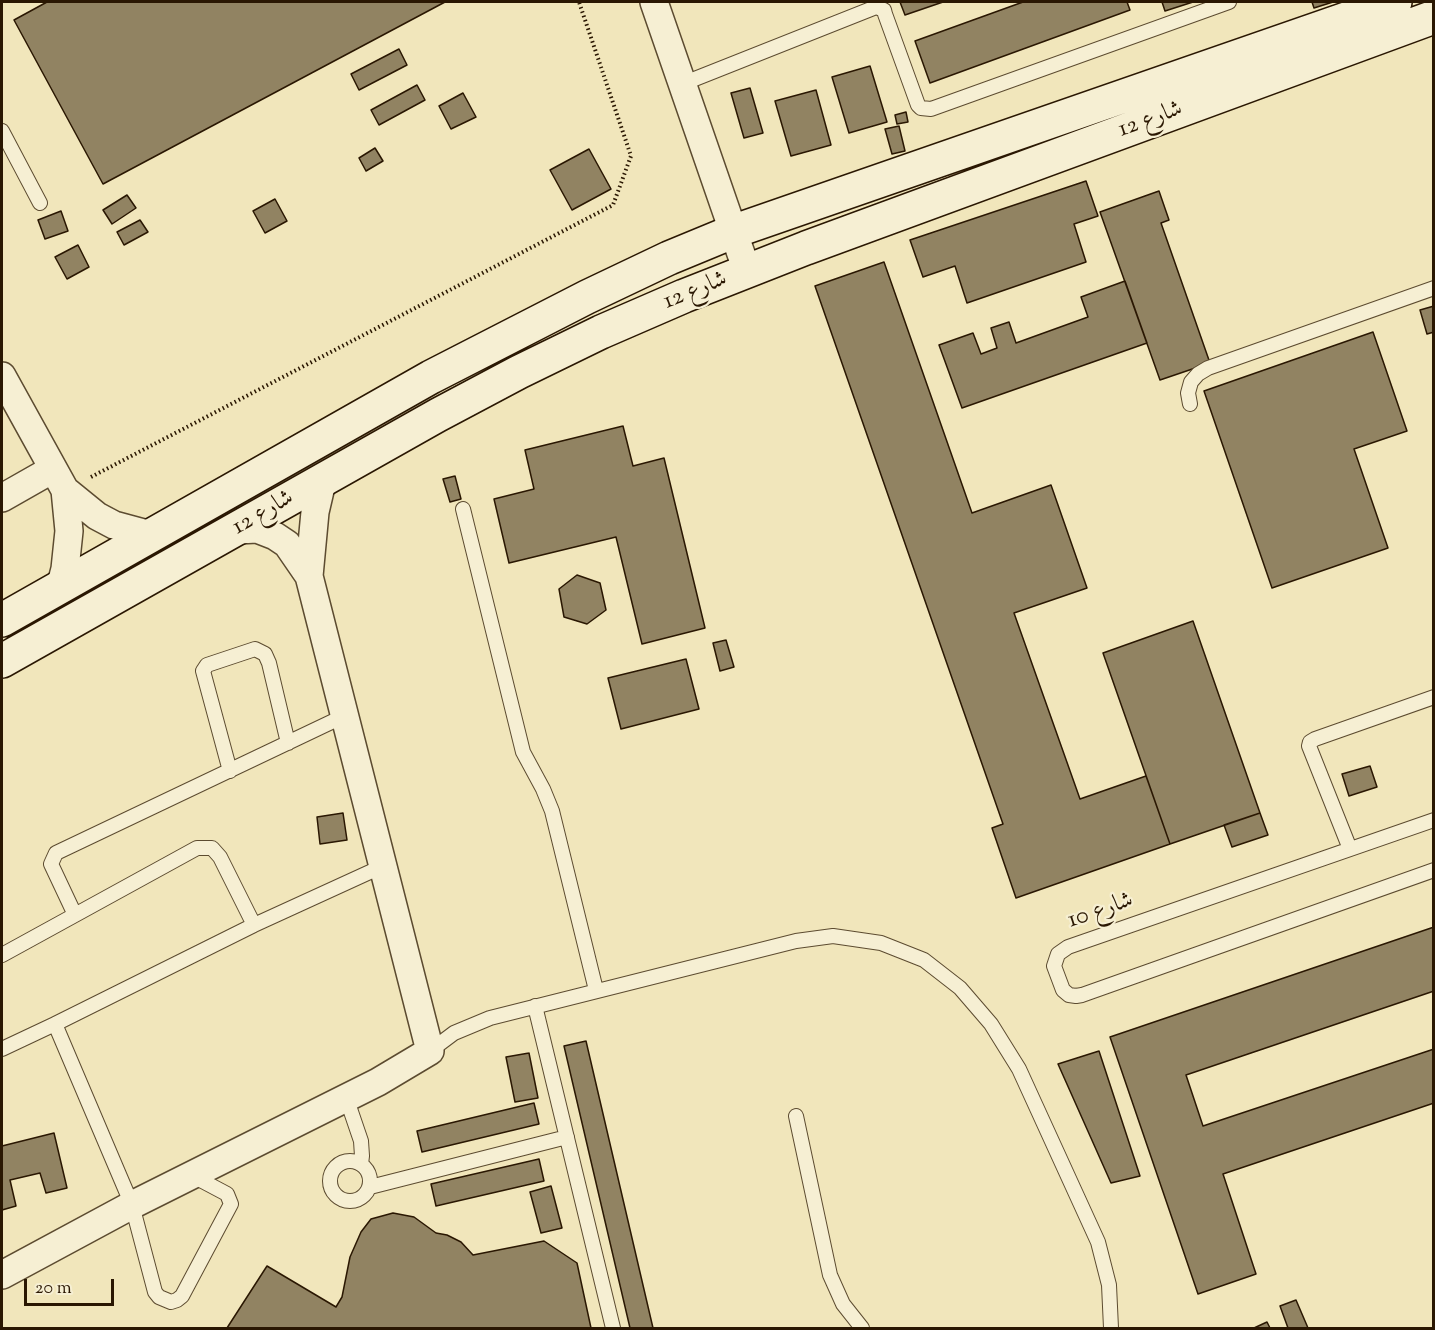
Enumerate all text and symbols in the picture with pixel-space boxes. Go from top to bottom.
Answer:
street label: شارع 12 [1115,96,1187,146]
street label: شارع 12 [660,266,732,318]
street label: شارع 12 [228,485,300,543]
street label: شارع 10 [1064,887,1138,937]
scale bar [27,1267,117,1305]
text: 20 m [35,1276,72,1302]

